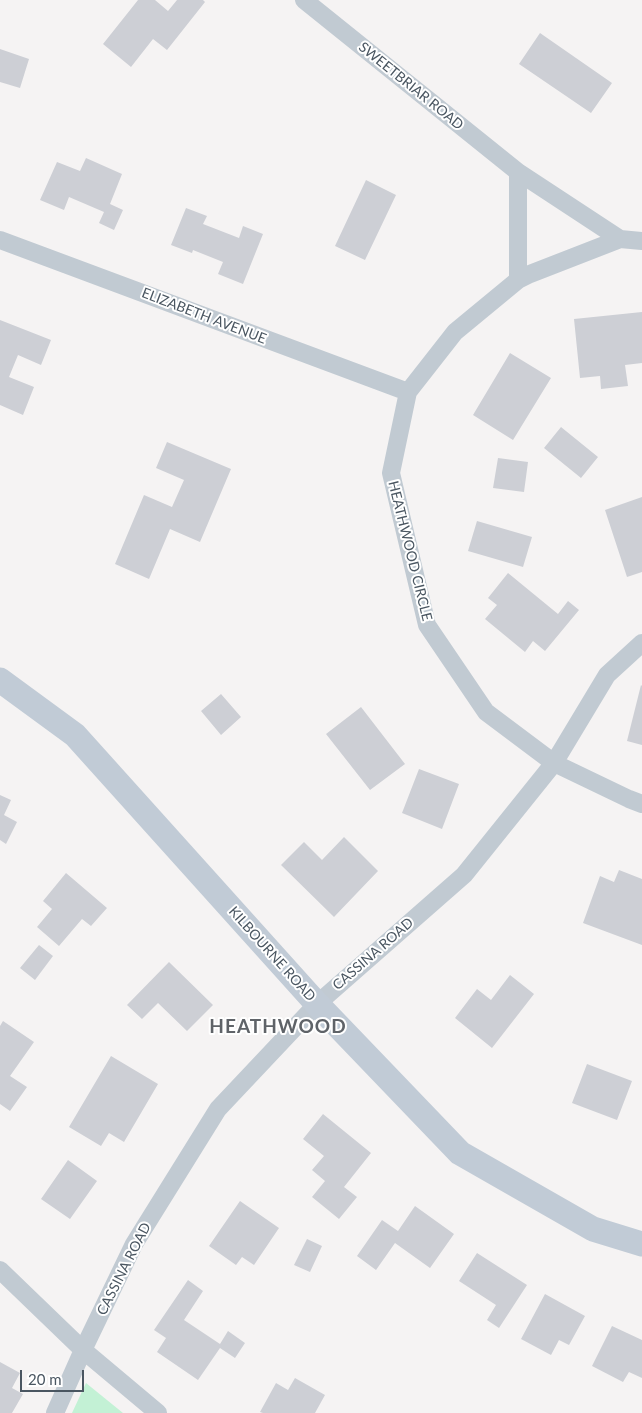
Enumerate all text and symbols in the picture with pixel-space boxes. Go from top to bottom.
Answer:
street label: SWEETBRIAR ROAD [355,39,467,133]
street label: ELIZABETH AVENUE [139,284,269,348]
street label: HEATHWOOD CIRCLE [384,479,436,623]
street label: KILBOURNE ROAD [225,903,319,1005]
street label: CASSINA ROAD [329,914,417,994]
district label: HEATHWOOD [208,1016,348,1038]
street label: CASSINA ROAD [93,1220,155,1318]
scale bar [22,1360,86,1392]
text: 20 m [28,1370,62,1388]

